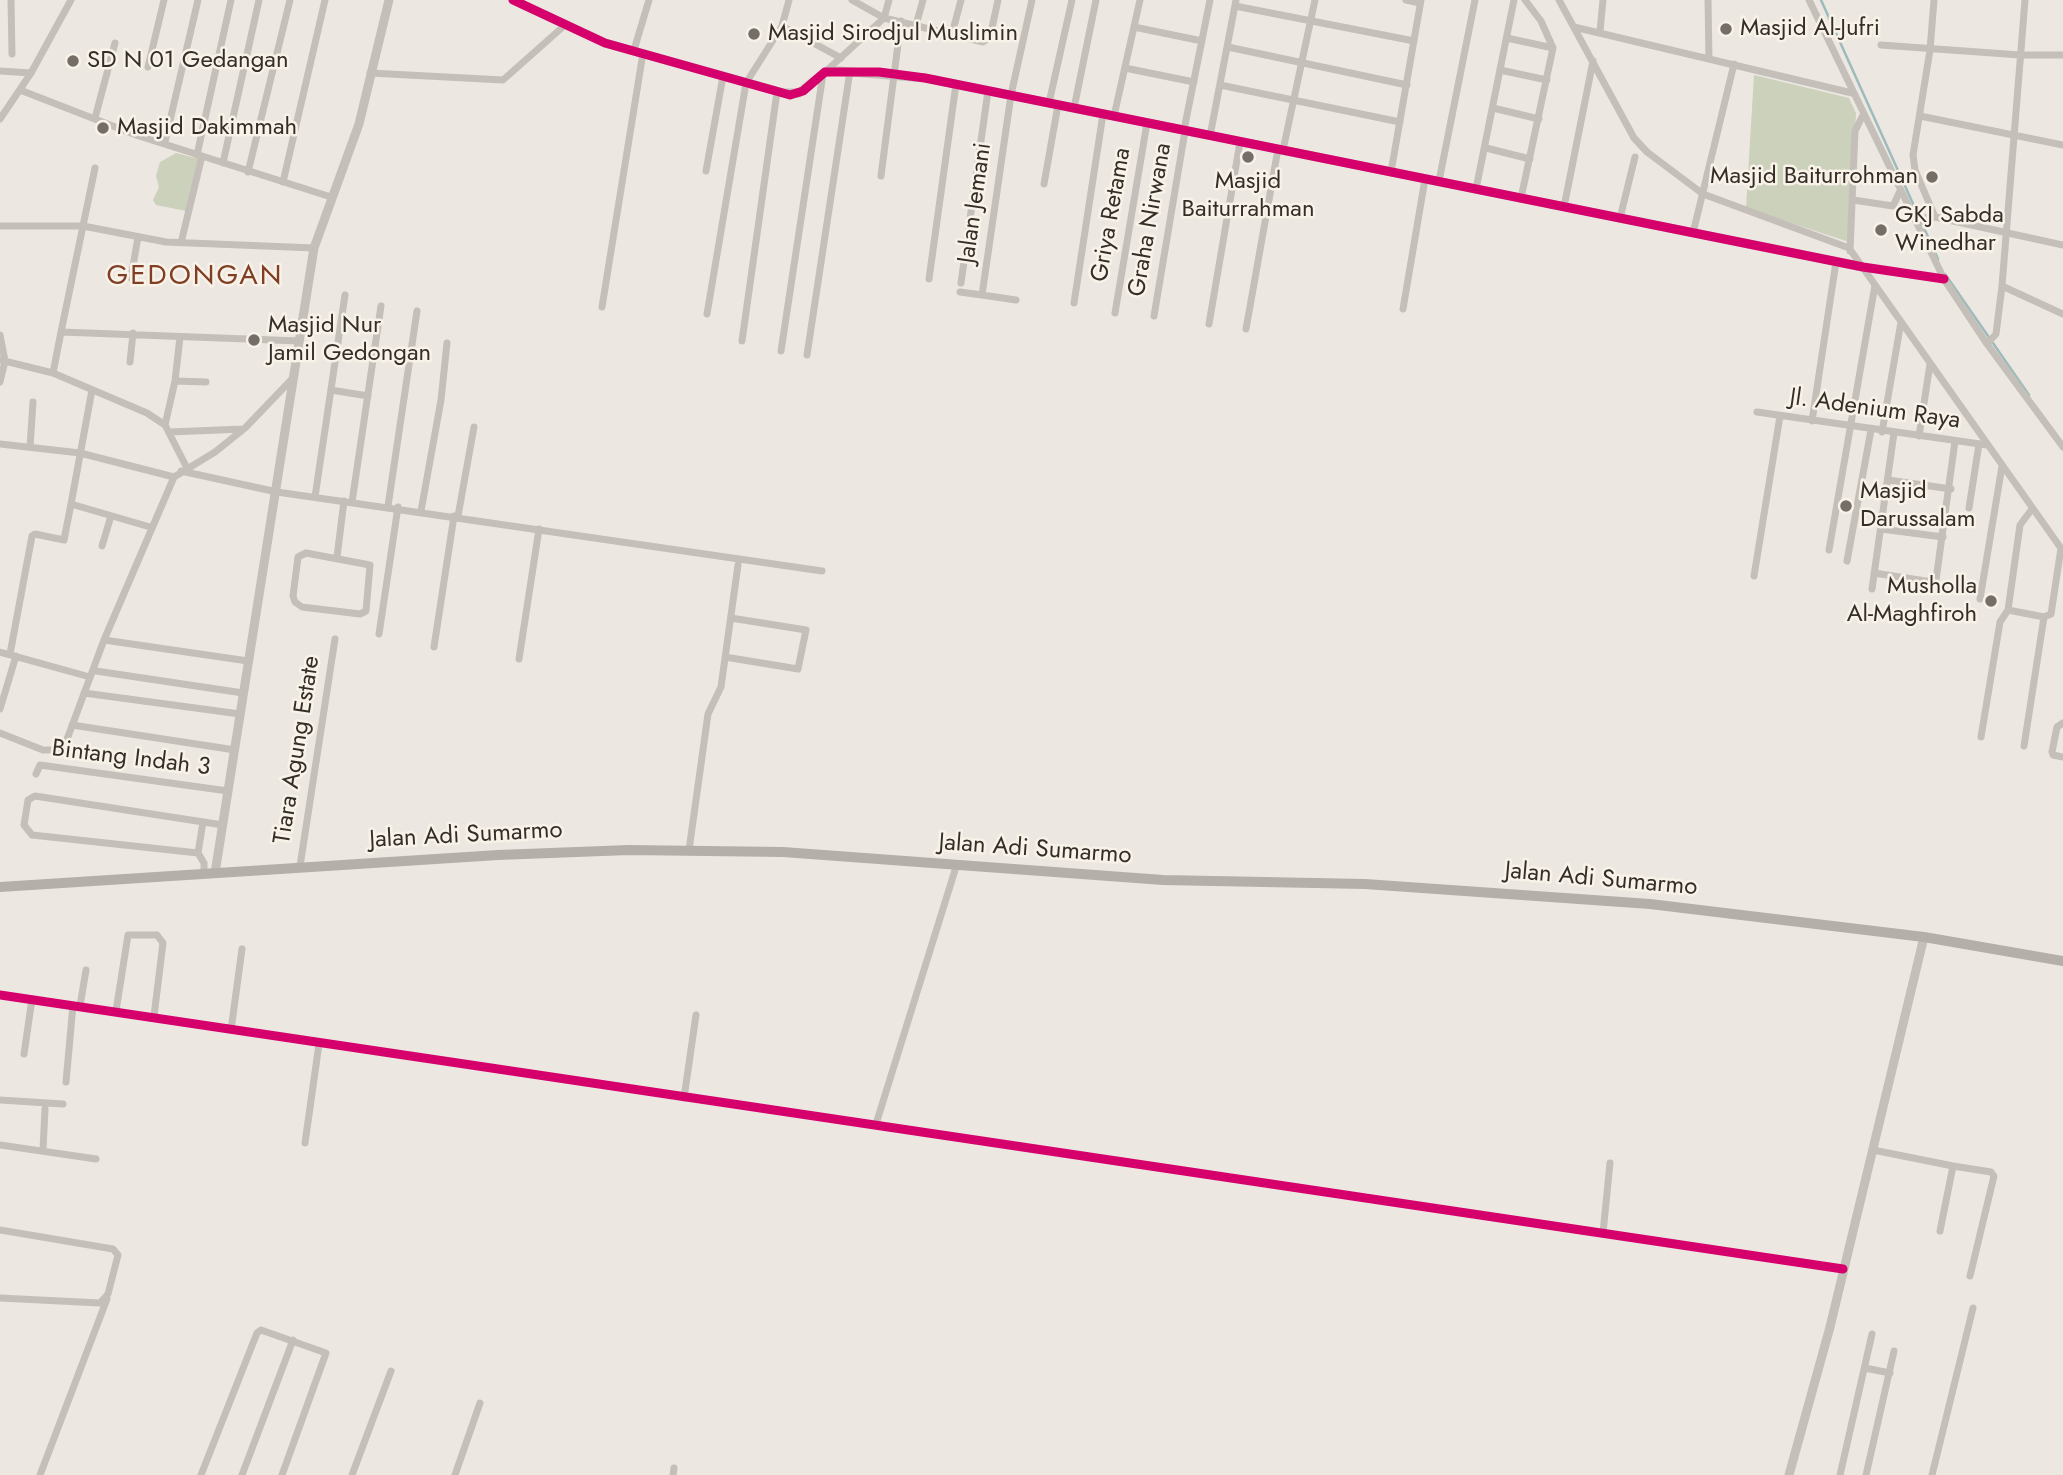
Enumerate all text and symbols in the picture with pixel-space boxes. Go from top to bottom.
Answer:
place label: Masjid Al-Jufri [1740,15,1880,43]
place label: Masjid Sirodjul Muslimin [768,20,1018,48]
marker: Masjid Al-Jufri [1718,21,1734,37]
marker: Masjid Sirodjul Muslimin [746,26,762,42]
place label: SD N 01 Gedangan [87,47,288,75]
marker: SD N 01 Gedangan [65,53,81,69]
place label: Masjid Dakimmah [117,114,297,142]
marker: Masjid Dakimmah [95,120,111,136]
street label: Jalan Jemani [953,141,999,265]
street label: Graha Nirwana [1123,141,1179,299]
street label: Griya Retama [1086,146,1138,284]
marker: Masjid Baiturrahman [1240,149,1256,165]
place label: Masjid Baiturrohman [1710,163,1918,191]
place label: Masjid Baiturrahman [1181,168,1315,224]
marker: Masjid Baiturrohman [1924,169,1940,185]
place label: GKJ Sabda Winedhar [1895,202,2004,258]
marker: GKJ Sabda Winedhar [1873,222,1889,238]
district label: GEDONGAN [108,260,282,294]
place label: Masjid Nur Jamil Gedongan [268,312,431,368]
marker: Masjid Nur Jamil Gedongan [246,332,262,348]
street label: Jl. Adenium Raya [1788,384,1962,436]
place label: Masjid Darussalam [1860,478,1975,534]
marker: Masjid Darussalam [1838,498,1854,514]
place label: Musholla Al-Maghfiroh [1847,573,1977,629]
marker: Musholla Al-Maghfiroh [1983,593,1999,609]
street label: Tiara Agung Estate [269,654,327,846]
street label: Bintang Indah 3 [50,735,212,783]
street label: Jalan Adi Sumarmo [369,817,563,855]
street label: Jalan Adi Sumarmo [938,829,1132,871]
street label: Jalan Adi Sumarmo [1504,857,1698,903]

